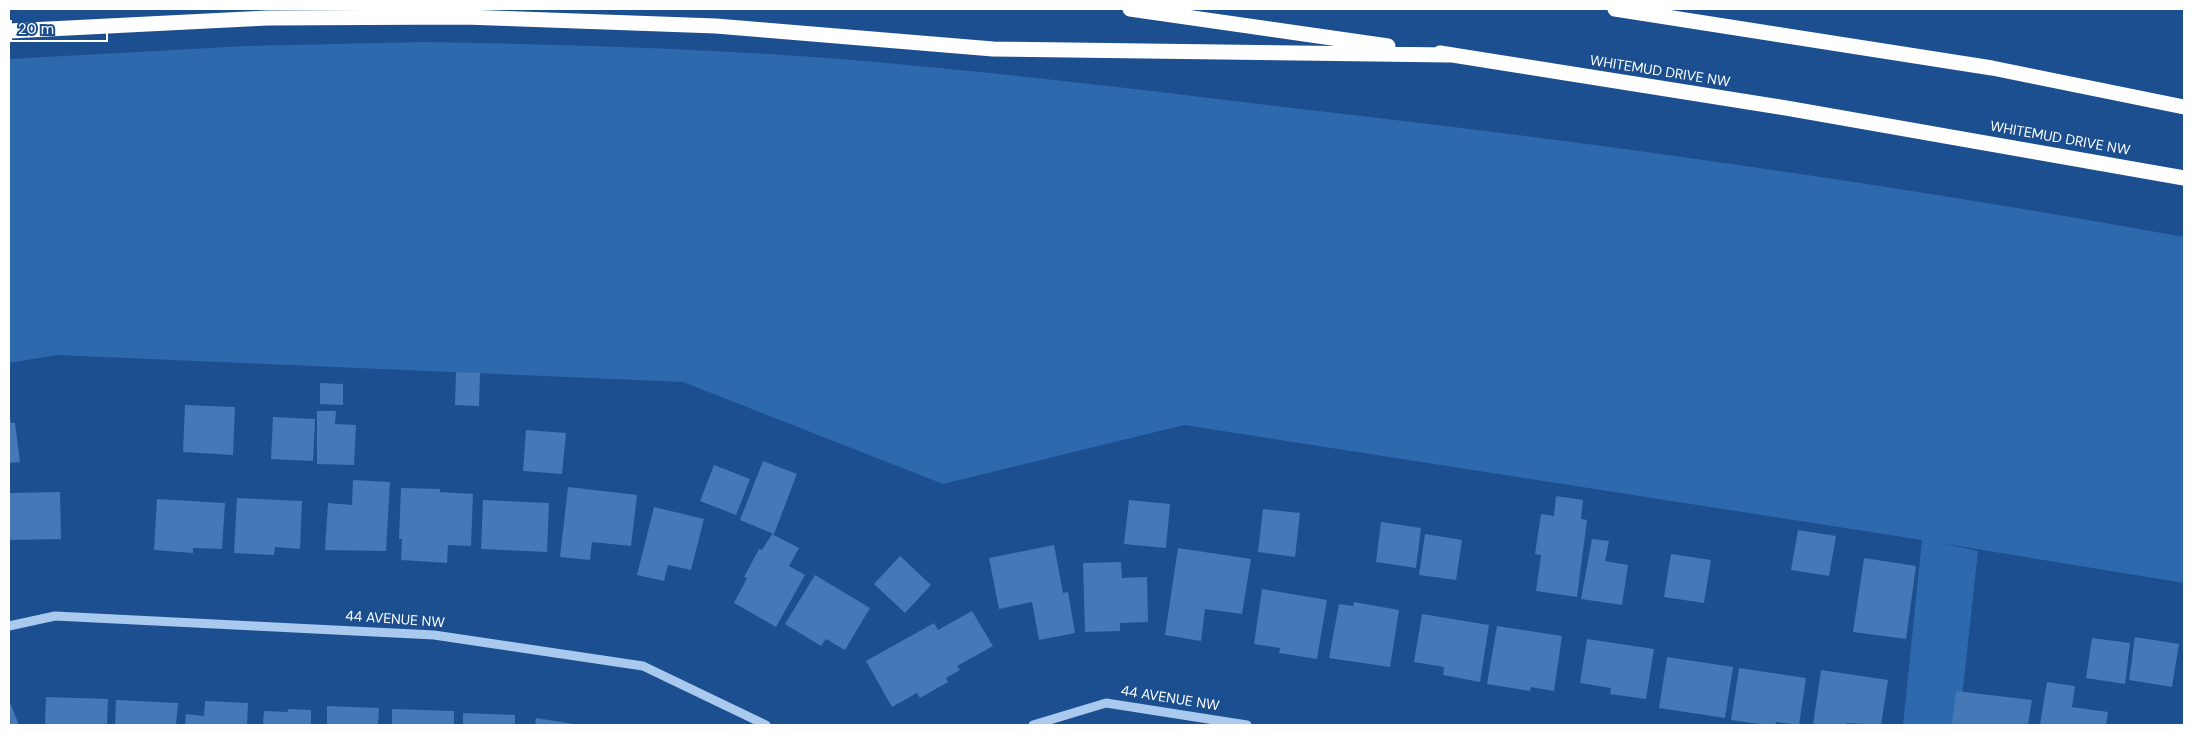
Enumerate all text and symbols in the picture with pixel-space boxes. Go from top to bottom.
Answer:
scale bar [12,10,110,42]
text: 20 m [18,19,54,39]
street label: WHITEMUD DRIVE NW [1589,53,1731,91]
street label: WHITEMUD DRIVE NW [1989,118,2131,160]
street label: 44 AVENUE NW [345,608,445,632]
street label: 44 AVENUE NW [1119,683,1221,715]

